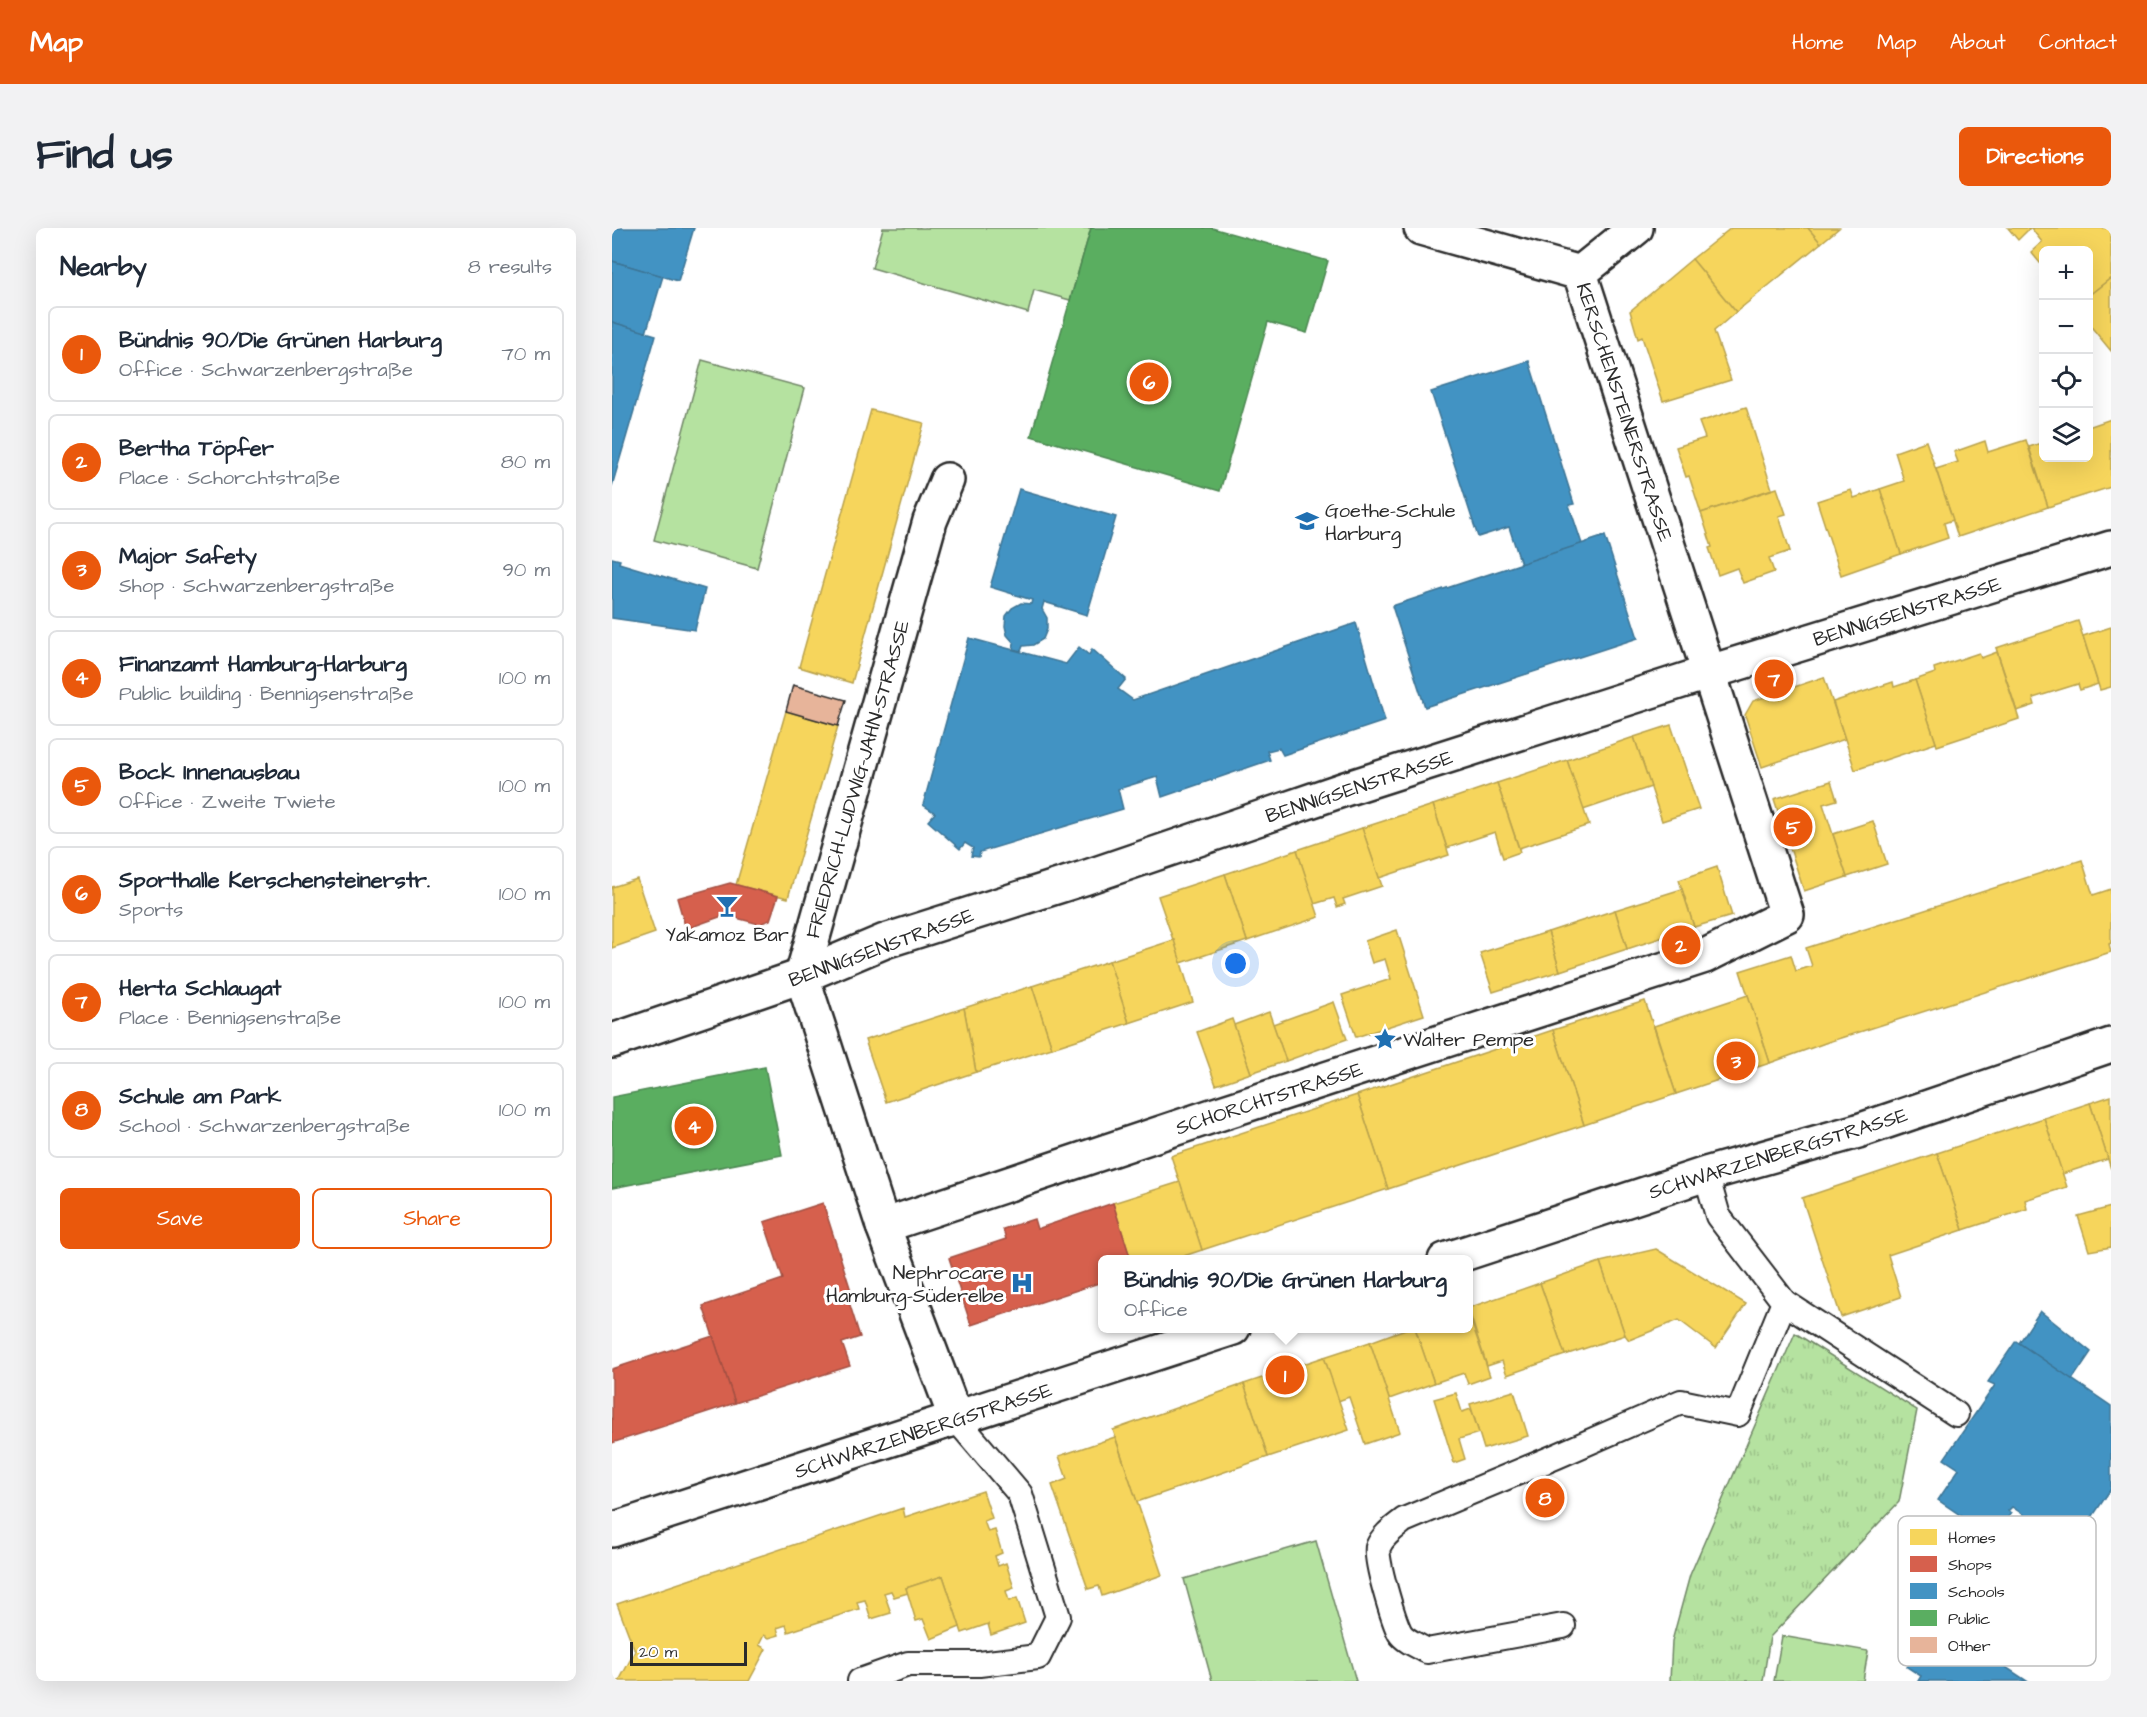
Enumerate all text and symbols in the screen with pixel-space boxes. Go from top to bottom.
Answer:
text: Map [30,23,83,62]
text: Home [1792,28,1844,57]
text: Map [1877,28,1917,57]
text: About [1950,28,2006,57]
text: Contact [2039,28,2117,57]
text: Find us [36,127,173,185]
button: Directions [1959,127,2111,186]
map controls [2039,246,2093,462]
button: + [2039,246,2093,300]
text: Nearby [60,249,147,285]
text: 8 results [468,253,552,281]
street label: KERSCHENSTEINERSTRASSE [1569,279,1679,545]
button: − [2039,300,2093,354]
text: Bündnis 90/Die Grünen Harburg [119,325,442,356]
text: 1 [80,340,83,368]
text: 70 m [502,340,550,368]
button: locate [2039,354,2093,408]
text: Office · Schwarzenbergstraße [119,356,413,384]
pin: 6 [1130,360,1168,404]
button: layers [2039,408,2093,462]
text: Bertha Töpfer [119,433,274,464]
text: 2 [76,448,87,476]
text: 80 m [501,448,550,476]
text: Place · Schorchtstraße [119,464,340,492]
place label: Goethe-Schule Harburg [1325,497,1456,549]
school or university icon: Goethe-Schule Harburg [1294,508,1320,534]
text: Major Safety [119,541,257,572]
text: 3 [76,556,87,584]
text: 90 m [502,556,550,584]
street label: BENNIGSENSTRASSE [1810,570,2005,654]
text: Shop · Schwarzenbergstraße [119,572,394,600]
street label: FRIEDRICH-LUDWIG-JAHN-STRASSE [799,617,917,942]
text: Finanzamt Hamburg-Harburg [119,649,407,680]
pin: 7 [1754,656,1794,702]
text: 4 [75,664,88,692]
text: 100 m [499,664,550,692]
text: Public building · Bennigsenstraße [119,680,414,708]
street label: BENNIGSENSTRASSE [1262,743,1457,830]
text: Bock Innenausbau [119,757,300,788]
text: 5 [74,772,89,800]
text: 100 m [499,772,550,800]
text: Office · Zweite Twiete [119,788,335,816]
pin: 5 [1774,804,1812,850]
text: Sporthalle Kerschensteinerstr. [119,865,430,896]
text: 6 [75,880,88,908]
text: 100 m [499,880,550,908]
bar icon: Yakamoz Bar [714,893,740,919]
text: Sports [119,896,183,924]
street label: BENNIGSENSTRASSE [785,901,978,994]
place label: Yakamoz Bar [665,921,789,949]
pin: 2 [1662,922,1700,968]
your location [1221,949,1250,978]
text: Herta Schlaugat [119,973,281,1004]
text: 7 [75,988,88,1016]
text: 100 m [499,988,550,1016]
text: Place · Bennigsenstraße [119,1004,341,1032]
place icon: Walter Pempe [1372,1026,1398,1052]
place label: Walter Pempe [1403,1026,1534,1054]
pin: 3 [1716,1038,1756,1084]
street label: SCHORCHTSTRASSE [1172,1055,1367,1142]
text: Schule am Park [119,1081,281,1112]
text: 8 [75,1096,88,1124]
text: 100 m [499,1096,550,1124]
street label: SCHWARZENBERGSTRASSE [1646,1101,1911,1207]
pin: 4 [674,1104,713,1148]
text: School · Schwarzenbergstraße [119,1112,410,1140]
button: Save [60,1188,300,1249]
button: Share [312,1188,552,1249]
popup [1098,1255,1473,1333]
place label: Nephrocare Hamburg-Süderelbe [826,1259,1004,1311]
text: Bündnis 90/Die Grünen Harburg [1124,1265,1447,1296]
hospital icon: Nephrocare Hamburg-Süderelbe [1009,1270,1035,1296]
text: Office [1124,1296,1188,1324]
pin: 1 [1266,1352,1304,1398]
street label: SCHWARZENBERGSTRASSE [791,1376,1056,1486]
pin: 8 [1526,1476,1564,1520]
legend [1898,1516,2096,1666]
text: Homes [1948,1527,1996,1549]
text: Shops [1948,1554,1992,1576]
text: Schools [1948,1581,2005,1603]
text: Public [1948,1608,1990,1630]
text: Other [1948,1635,1991,1657]
scale bar [630,1639,747,1666]
text: 20 m [639,1641,677,1663]

